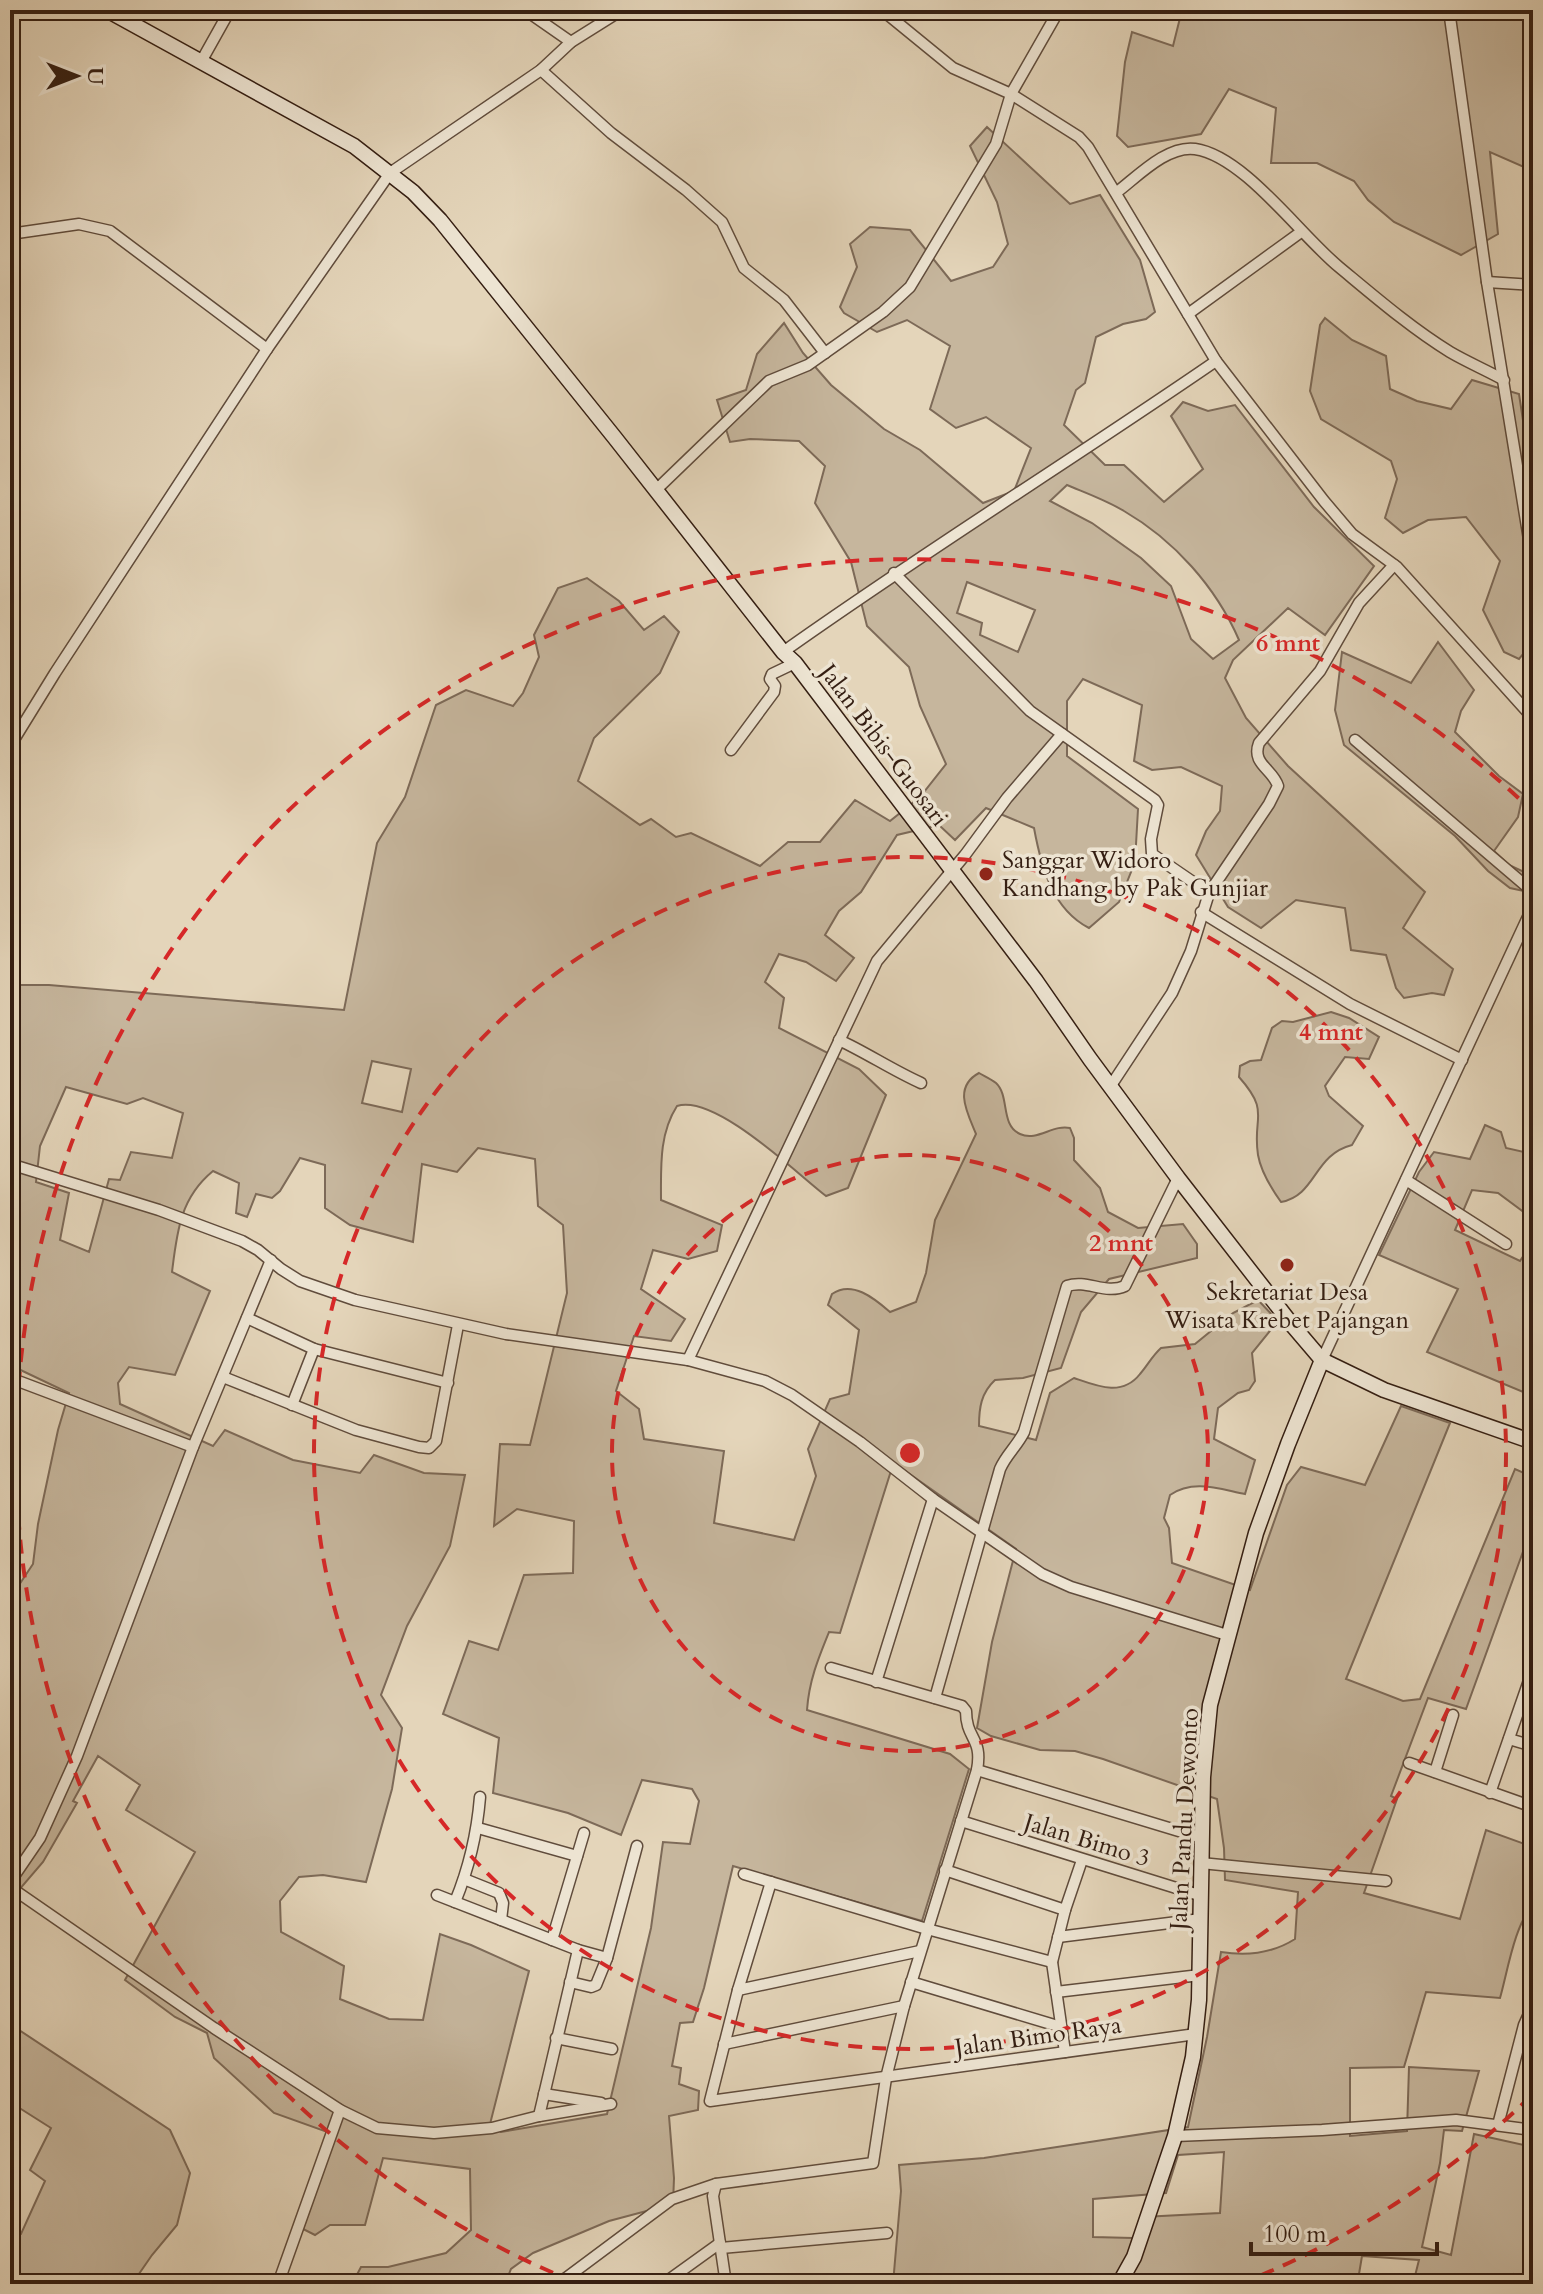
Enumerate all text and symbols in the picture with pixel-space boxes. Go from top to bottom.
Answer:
north arrow [36,36,116,116]
text: U [80,67,110,85]
text: 6 mnt [1256,627,1320,660]
street label: Jalan Bibis-Guosari [810,655,956,834]
place label: Sanggar Widoro Kandhang by Pak Gunjiar [1002,844,1268,905]
marker: Sanggar Widoro Kandhang by Pak Gunjiar [977,865,995,883]
text: 4 mnt [1299,1016,1363,1049]
text: 2 mnt [1089,1227,1153,1260]
marker: Sekretariat Desa Wisata Krebet Pajangan [1278,1256,1296,1274]
place label: Sekretariat Desa Wisata Krebet Pajangan [1164,1276,1409,1337]
centre of rings [896,1439,924,1467]
street label: Jalan Pandu Dewonto [1162,1707,1207,1934]
street label: Jalan Bimo 3 [1017,1805,1154,1875]
street label: Jalan Bimo Raya [950,2008,1124,2065]
scale bar [1251,2206,1437,2256]
text: 100 m [1263,2218,1327,2251]

